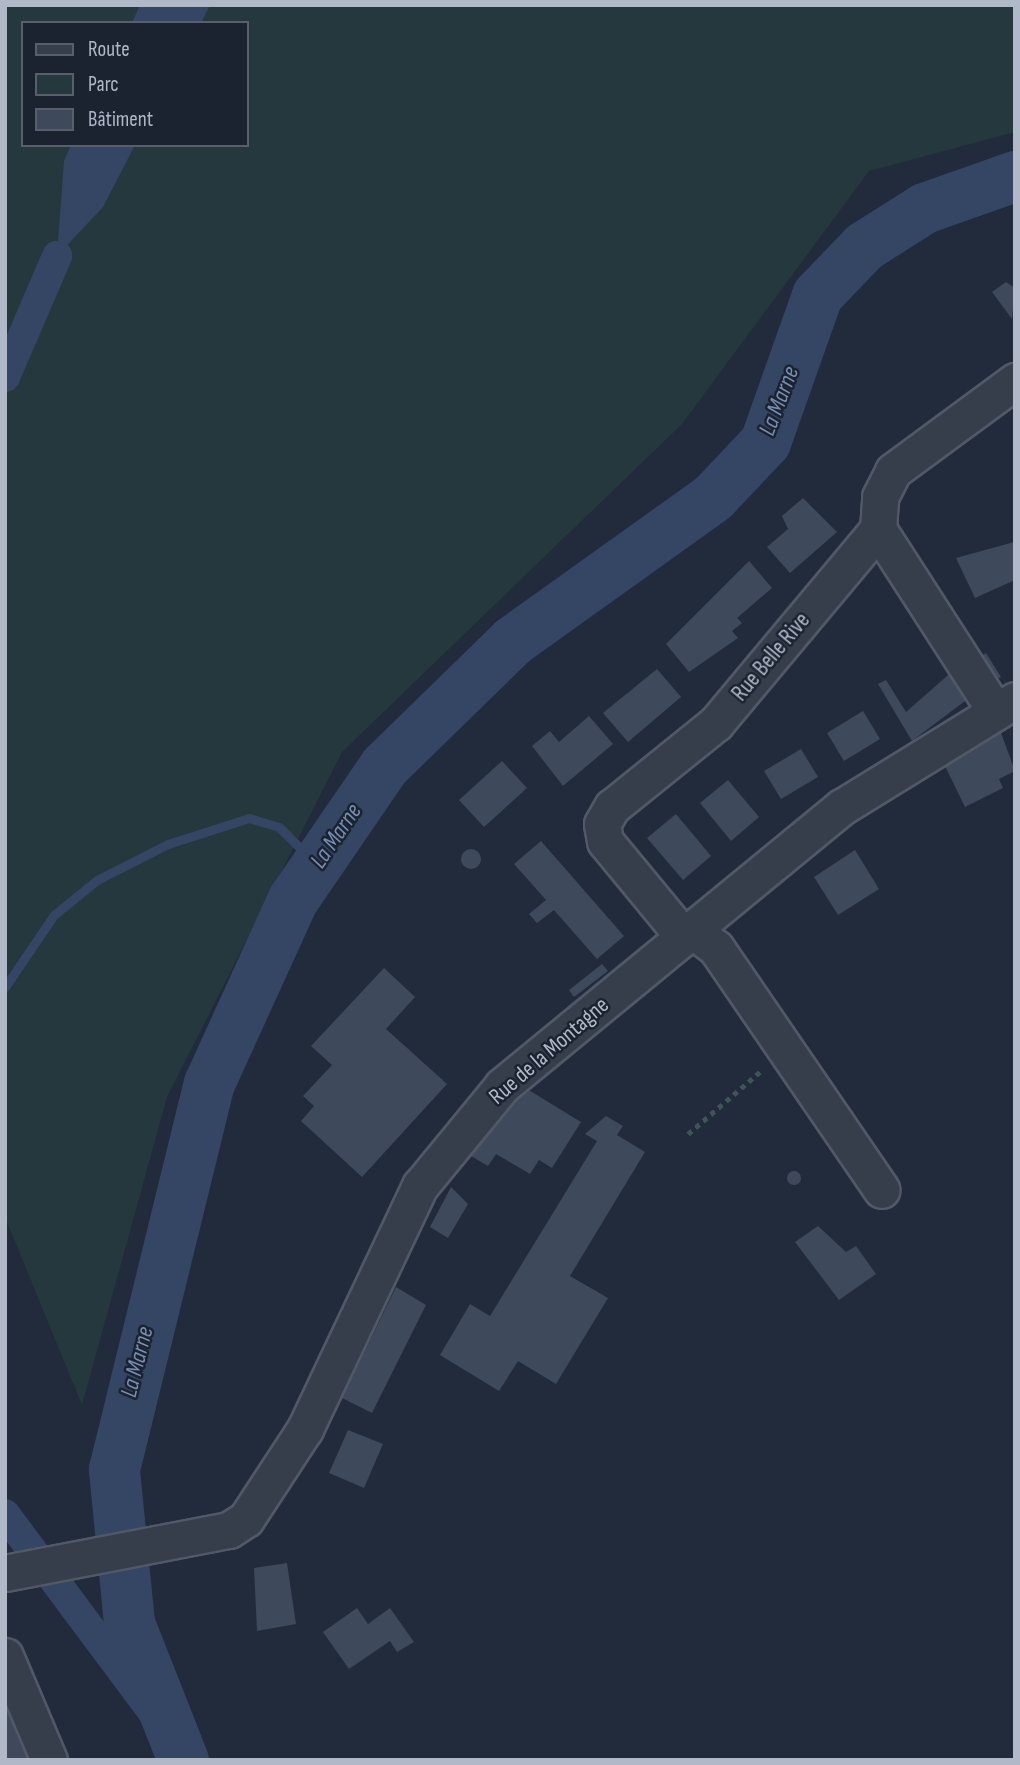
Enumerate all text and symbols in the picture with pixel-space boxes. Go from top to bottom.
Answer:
legend [21,21,248,147]
text: Route [88,37,130,62]
text: Parc [88,72,119,97]
text: Bâtiment [88,107,153,132]
water label: La Marne [753,362,805,440]
street label: Rue Belle Rive [726,607,816,707]
water label: La Marne [304,798,368,874]
street label: Rue de la Montagne [483,991,615,1111]
water label: La Marne [114,1324,160,1400]

